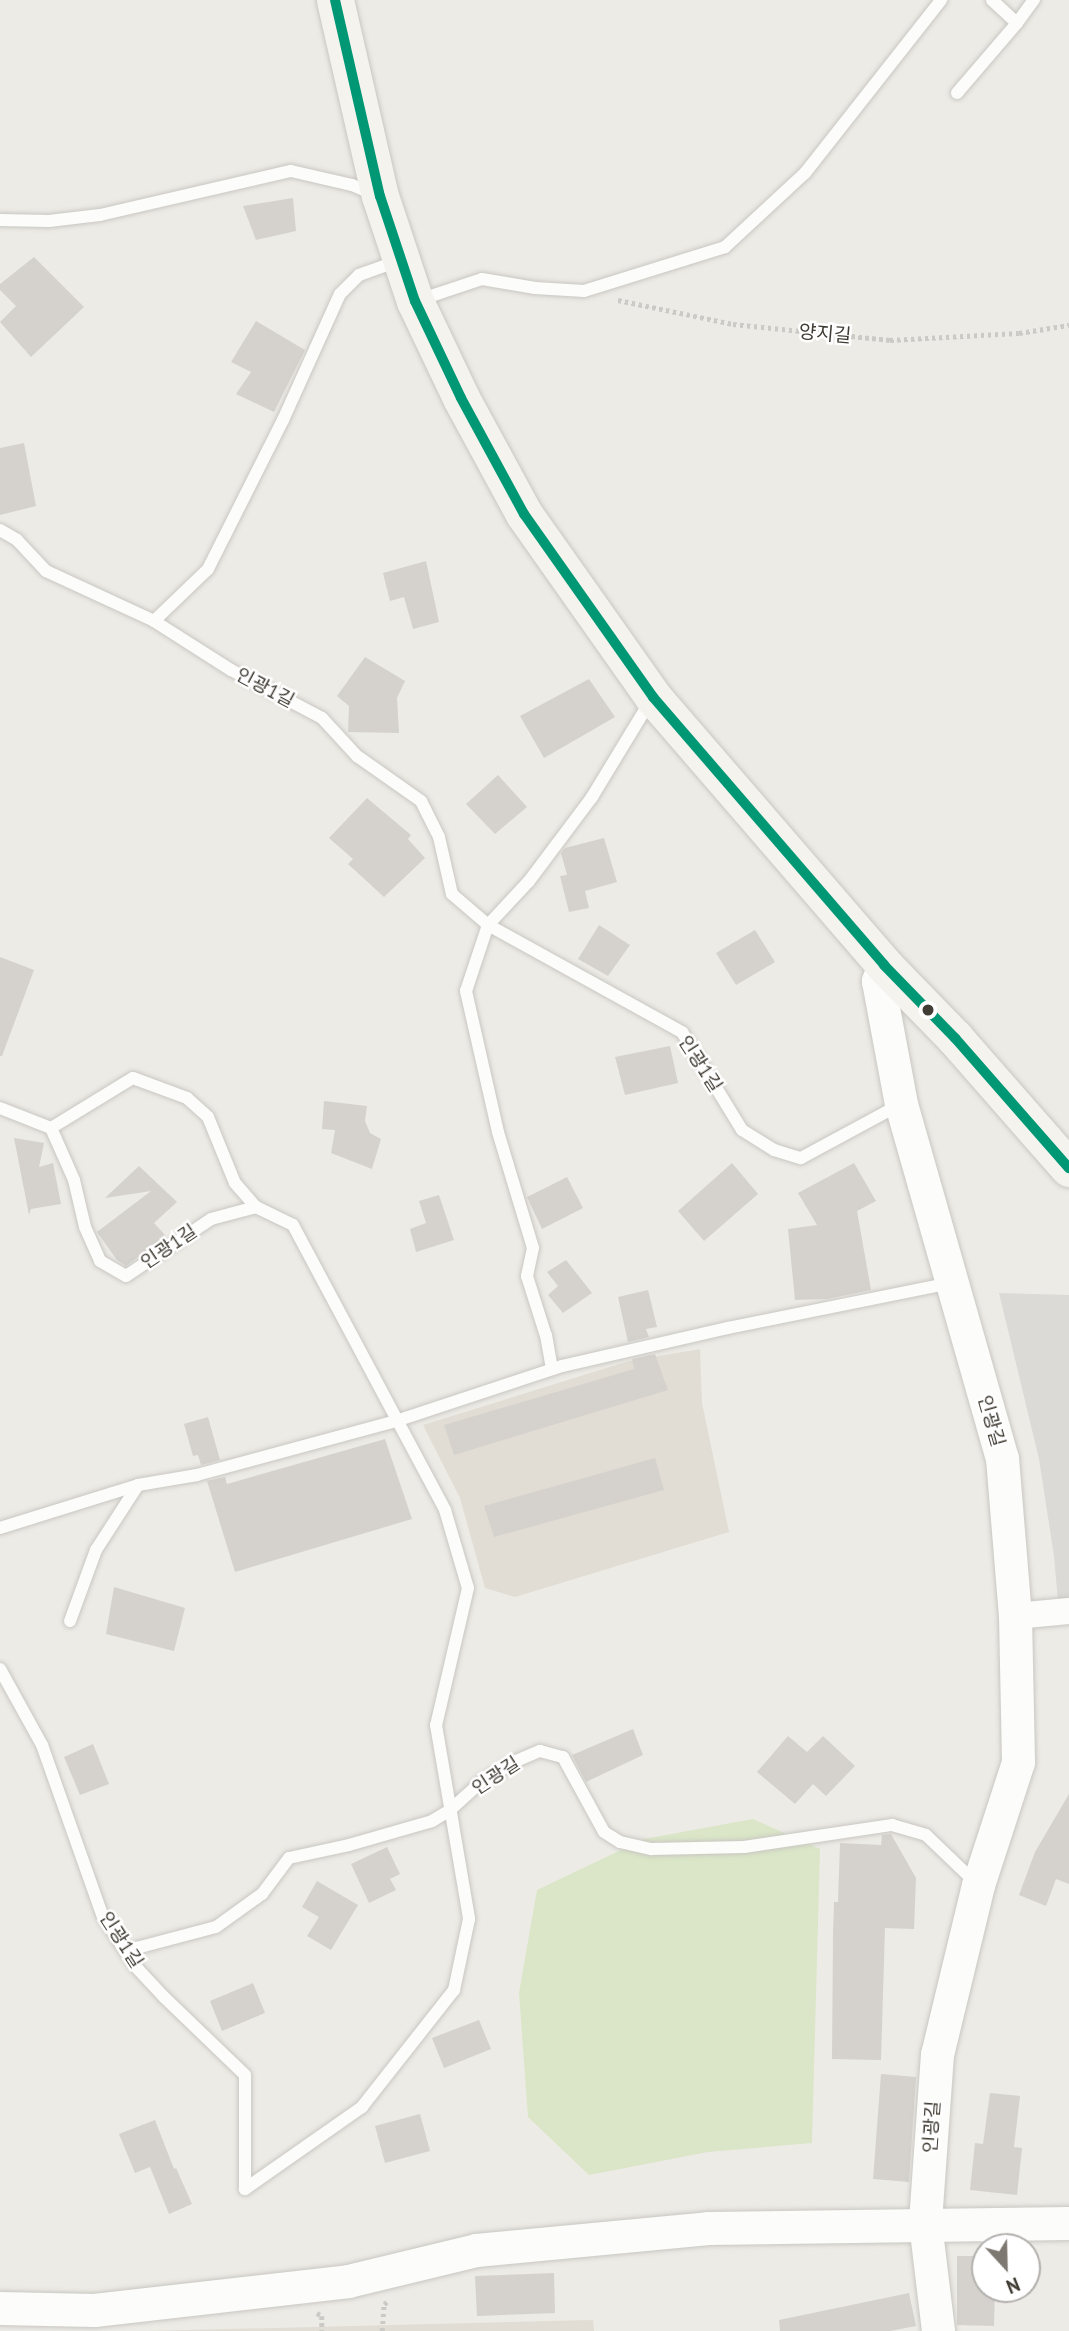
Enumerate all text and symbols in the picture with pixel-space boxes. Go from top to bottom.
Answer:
street label: 양지길 [798,320,852,348]
street label: 인광1길 [232,663,298,713]
unlabelled marker [921,1003,935,1017]
street label: 인광1길 [673,1031,727,1097]
street label: 인광1길 [137,1220,201,1274]
street label: 인광길 [973,1393,1009,1449]
street label: 인광길 [468,1752,524,1800]
street label: 인광1길 [94,1907,148,1973]
street label: 인광길 [919,2100,945,2154]
north arrow [971,2233,1041,2303]
text: N [1003,2272,1023,2299]

